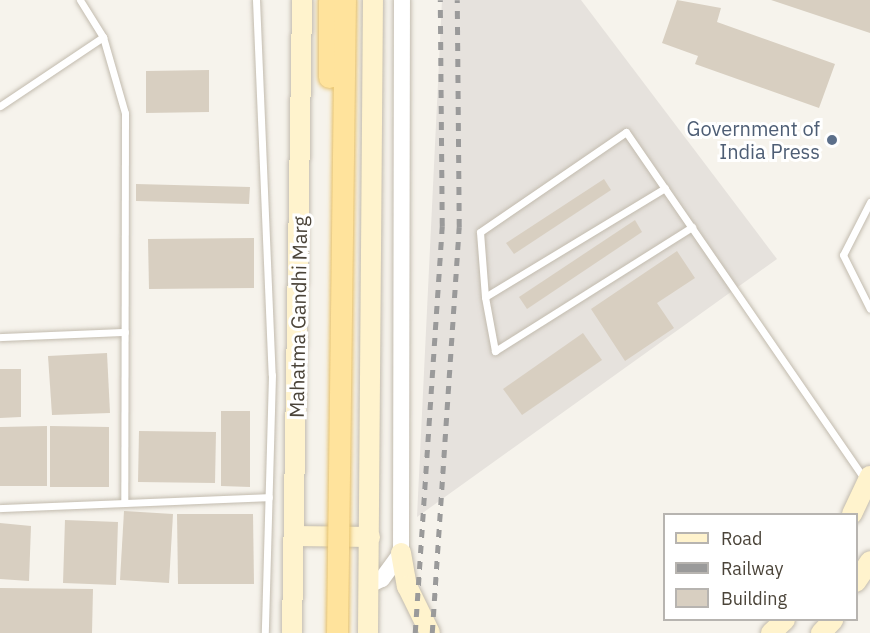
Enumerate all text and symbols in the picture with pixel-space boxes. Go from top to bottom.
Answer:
place label: Government of India Press [687,116,820,163]
marker: Government of India Press [825,133,839,147]
street label: Mahatma Gandhi Marg [284,216,312,418]
legend [663,513,858,621]
text: Road [721,527,762,550]
text: Railway [721,557,783,580]
text: Building [721,587,787,610]

